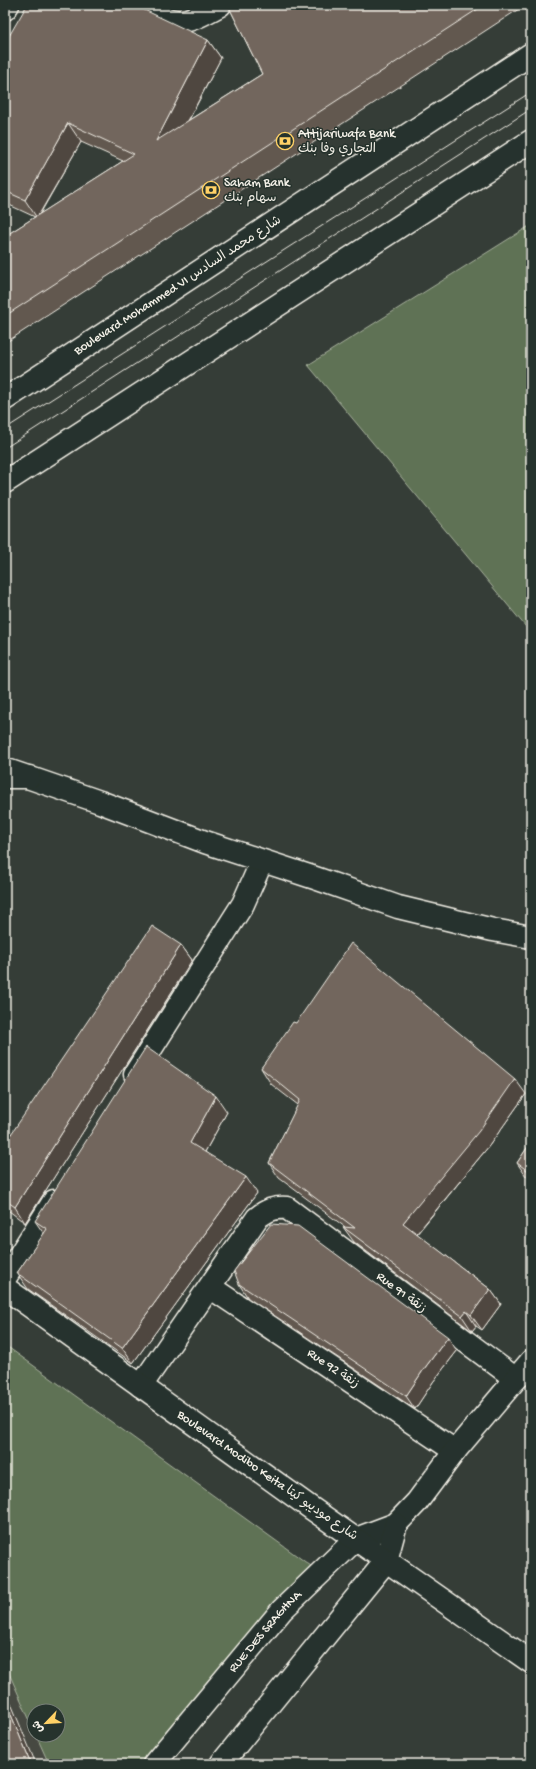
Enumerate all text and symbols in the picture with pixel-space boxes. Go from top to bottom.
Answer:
place label: Attijariwafa Bank التجاري وفا بنك [298,127,396,157]
bank icon: Attijariwafa Bank التجاري وفا بنك [275,131,295,151]
place label: Saham Bank سهام بنك [224,176,291,207]
bank icon: Saham Bank سهام بنك [201,180,221,200]
street label: Boulevard Mohammed VI شارع محمد السادس [71,213,285,359]
street label: Rue 91 زنقة [373,1269,429,1317]
street label: Rue 92 زنقة [304,1346,362,1392]
street label: Boulevard Modibo Keita شارع موديبو كيتا [173,1407,360,1544]
street label: RUE DES SRAGHNA [226,1587,306,1676]
north arrow [26,1703,66,1743]
text: ش [31,1718,47,1734]

